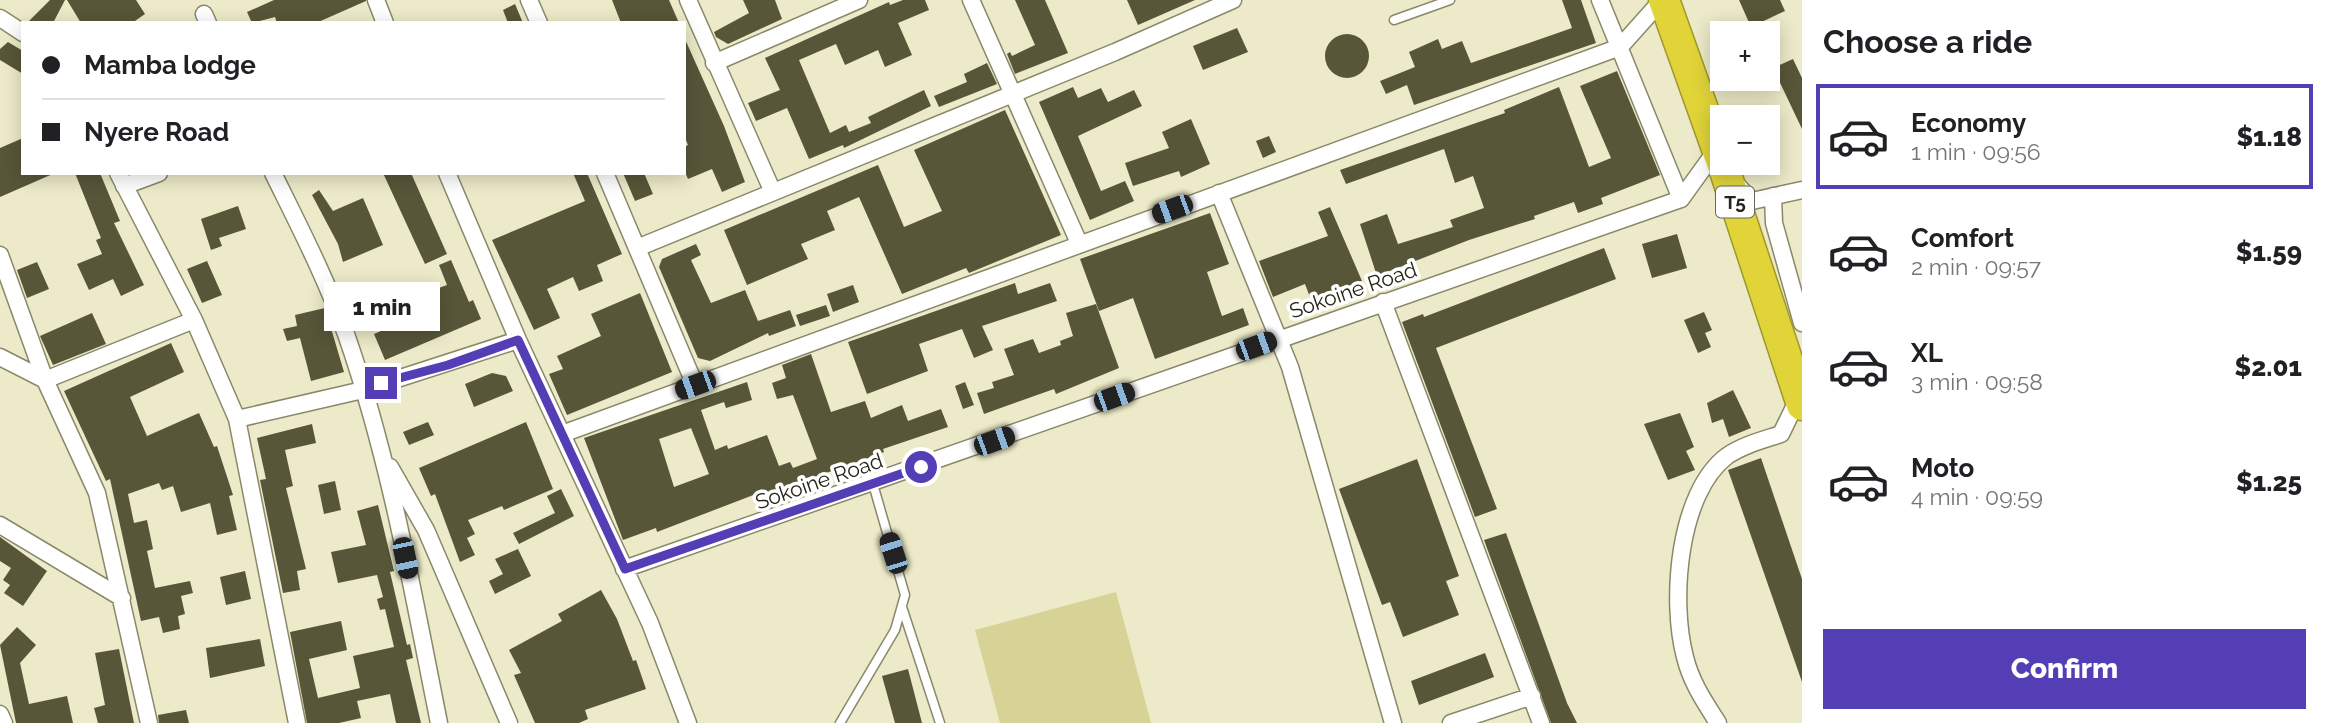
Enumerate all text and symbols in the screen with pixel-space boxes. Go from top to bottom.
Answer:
map controls [1710,21,1780,175]
button: + [1710,21,1780,91]
text: Choose a ride [1823,23,2032,60]
text: Mamba lodge [84,50,256,80]
button: − [1710,105,1780,175]
icon: car [1827,105,1890,168]
text: Economy [1911,108,2026,138]
text: Nyere Road [84,117,229,147]
text: $1.18 [2236,122,2302,152]
text: 1 min · 09:56 [1911,138,2041,165]
road number: T5 [1716,186,1754,218]
car [1149,192,1196,226]
icon: car [1827,220,1890,283]
text: Comfort [1911,223,2014,253]
text: $1.59 [2236,237,2302,267]
text: 2 min · 09:57 [1911,253,2041,280]
street label: Sokoine Road [1286,257,1420,323]
callout: 1 min [323,282,439,330]
text: 1 min [352,293,412,320]
car [1233,329,1280,363]
icon: car [1827,335,1890,398]
text: XL [1911,338,1943,368]
text: $2.01 [2235,352,2302,382]
route end [365,367,397,399]
car [672,368,719,402]
text: 3 min · 09:58 [1911,368,2043,395]
car [1091,380,1138,414]
car [971,424,1018,458]
street label: Sokoine Road [752,448,886,514]
icon: car [1827,450,1890,513]
route start [905,451,937,483]
text: Moto [1911,453,1974,483]
text: $1.25 [2236,467,2302,497]
text: 4 min · 09:59 [1911,483,2043,510]
car [877,530,910,576]
car [391,535,420,581]
button: Confirm [1823,629,2306,709]

